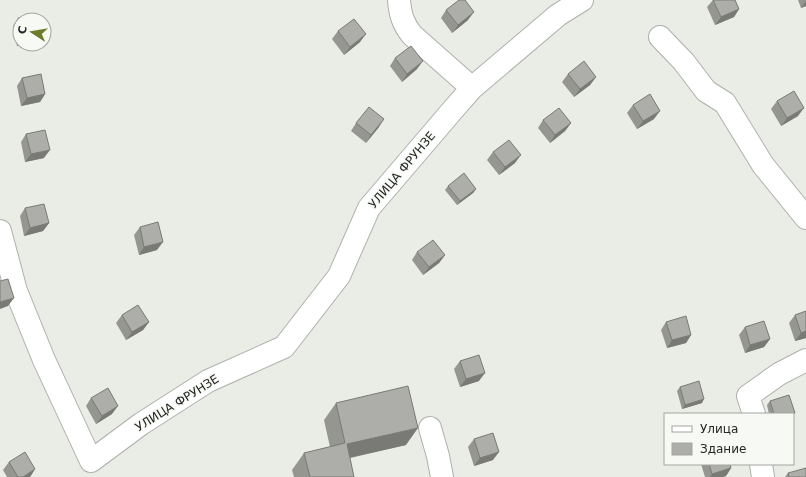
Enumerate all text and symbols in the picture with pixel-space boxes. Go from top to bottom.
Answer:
north arrow [12,12,52,52]
text: С [16,25,30,35]
street label: УЛИЦА ФРУНЗЕ [366,129,438,211]
street label: УЛИЦА ФРУНЗЕ [133,372,221,434]
legend [664,413,794,465]
text: Улица [700,422,738,436]
text: Здание [700,442,746,456]

